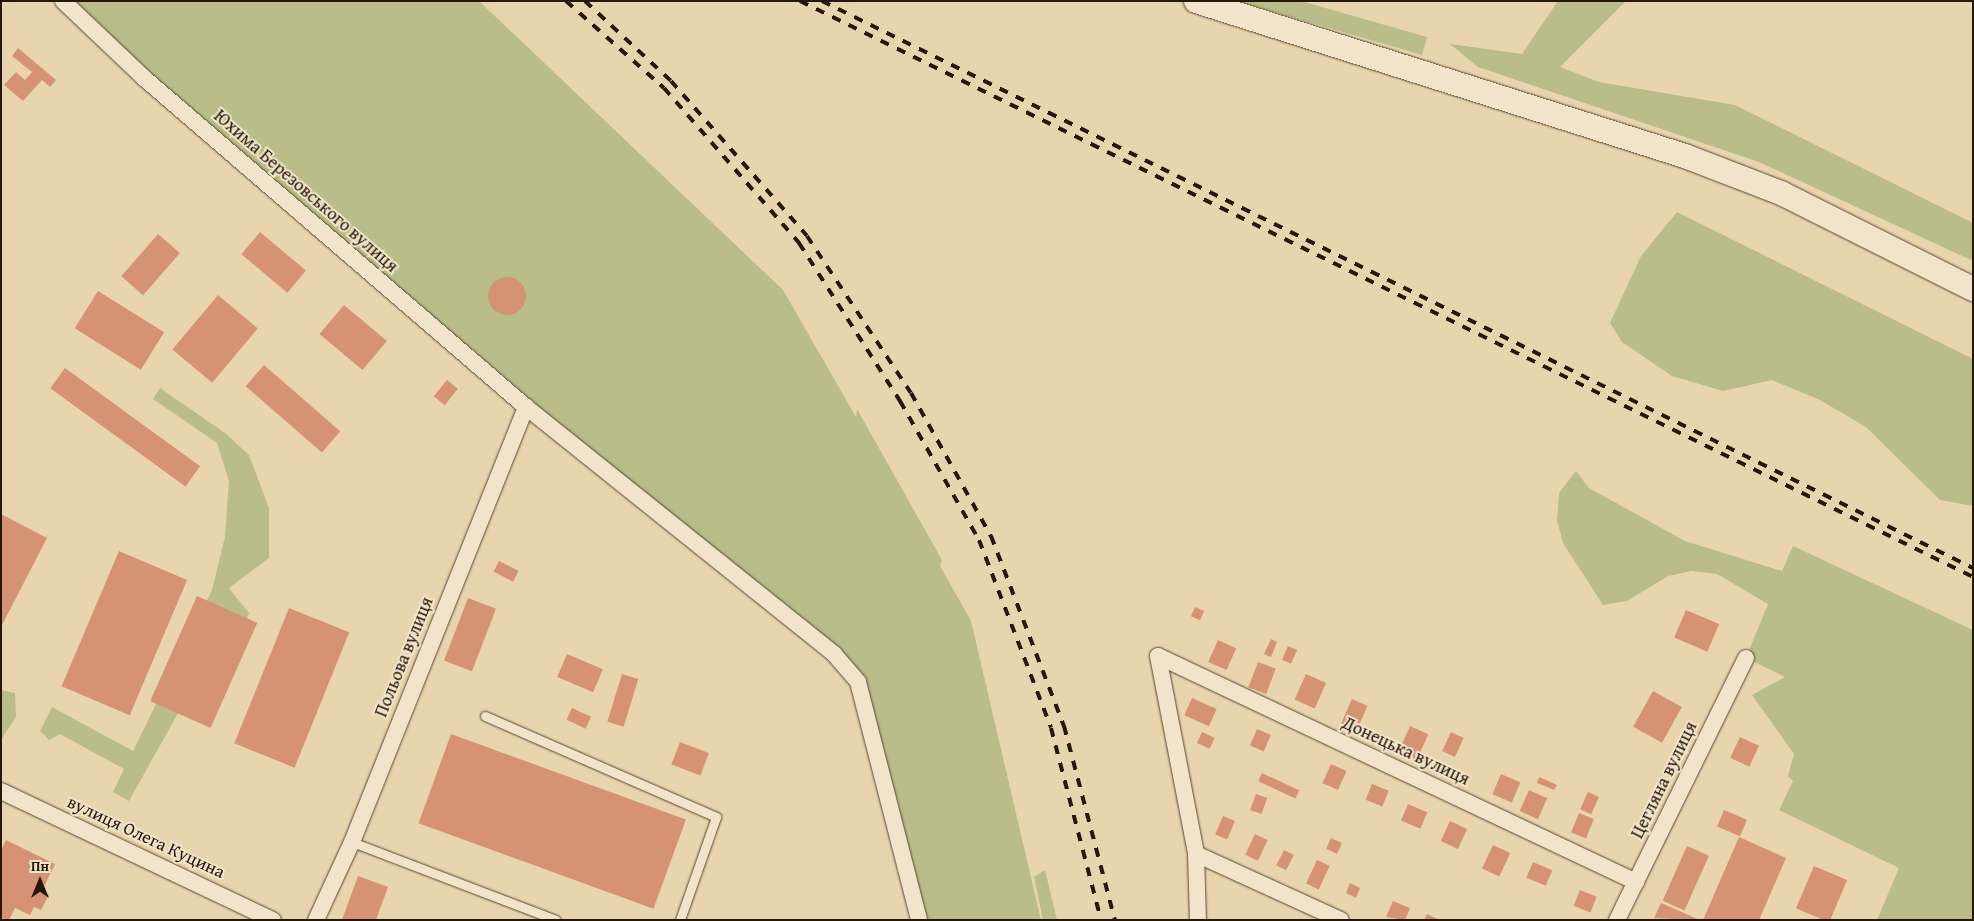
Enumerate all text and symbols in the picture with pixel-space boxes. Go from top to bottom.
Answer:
street label: Юхима Березовського вулиця [209,105,403,277]
street label: Польова вулиця [370,594,438,720]
street label: Донецька вулиця [1339,712,1473,790]
street label: Цегляна вулиця [1626,718,1702,842]
street label: вулиця Олега Куцина [64,791,228,883]
north arrow [15,856,65,906]
text: Пн [31,856,49,876]

